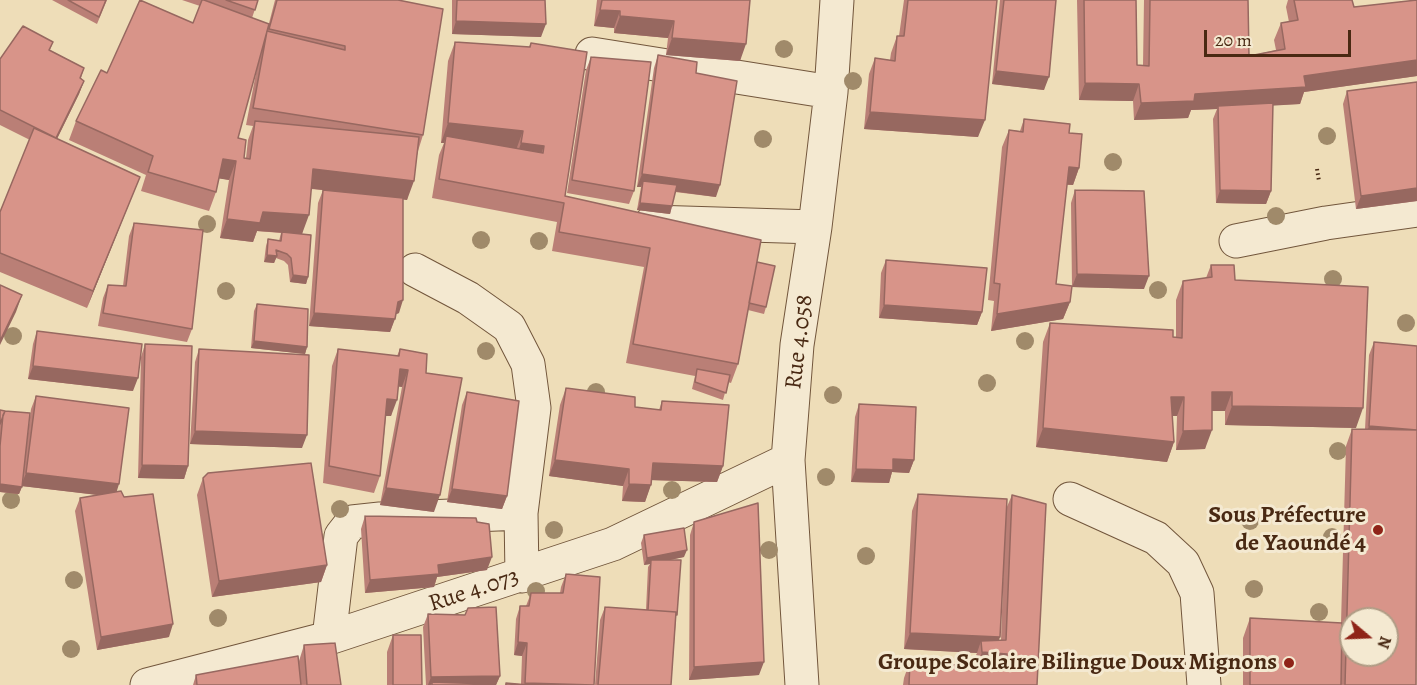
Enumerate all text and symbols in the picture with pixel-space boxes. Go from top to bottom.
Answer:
scale bar [1207,18,1354,56]
text: 20 m [1215,28,1252,52]
street label: Rue 4.058 [780,293,820,391]
place label: Sous Préfecture de Yaoundé 4 [1208,502,1366,558]
marker: Sous Préfecture de Yaoundé 4 [1371,523,1385,537]
street label: Rue 4.073 [425,563,523,619]
north arrow [1339,607,1399,667]
text: N [1372,633,1396,651]
place label: Groupe Scolaire Bilingue Doux Mignons [878,649,1277,677]
marker: Groupe Scolaire Bilingue Doux Mignons [1282,656,1296,670]

